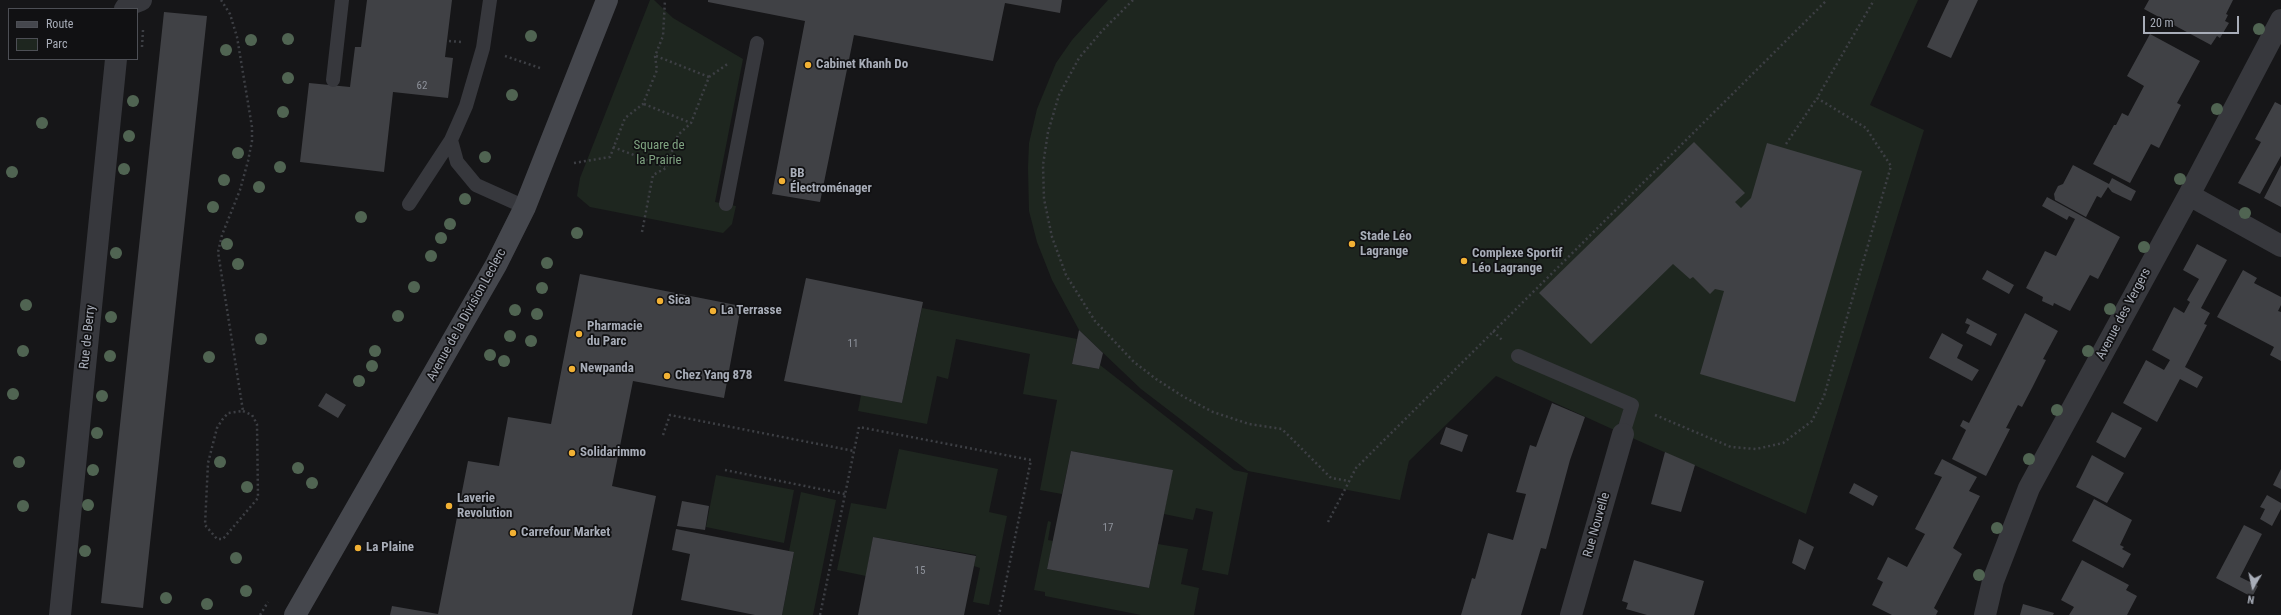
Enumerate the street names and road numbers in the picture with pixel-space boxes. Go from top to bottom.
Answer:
street label: Avenue de la Division Leclerc [424,246,510,384]
street label: Avenue des Vergers [2093,266,2155,362]
street label: Rue de Berry [77,304,99,370]
street label: Rue Nouvelle [1580,491,1614,559]

